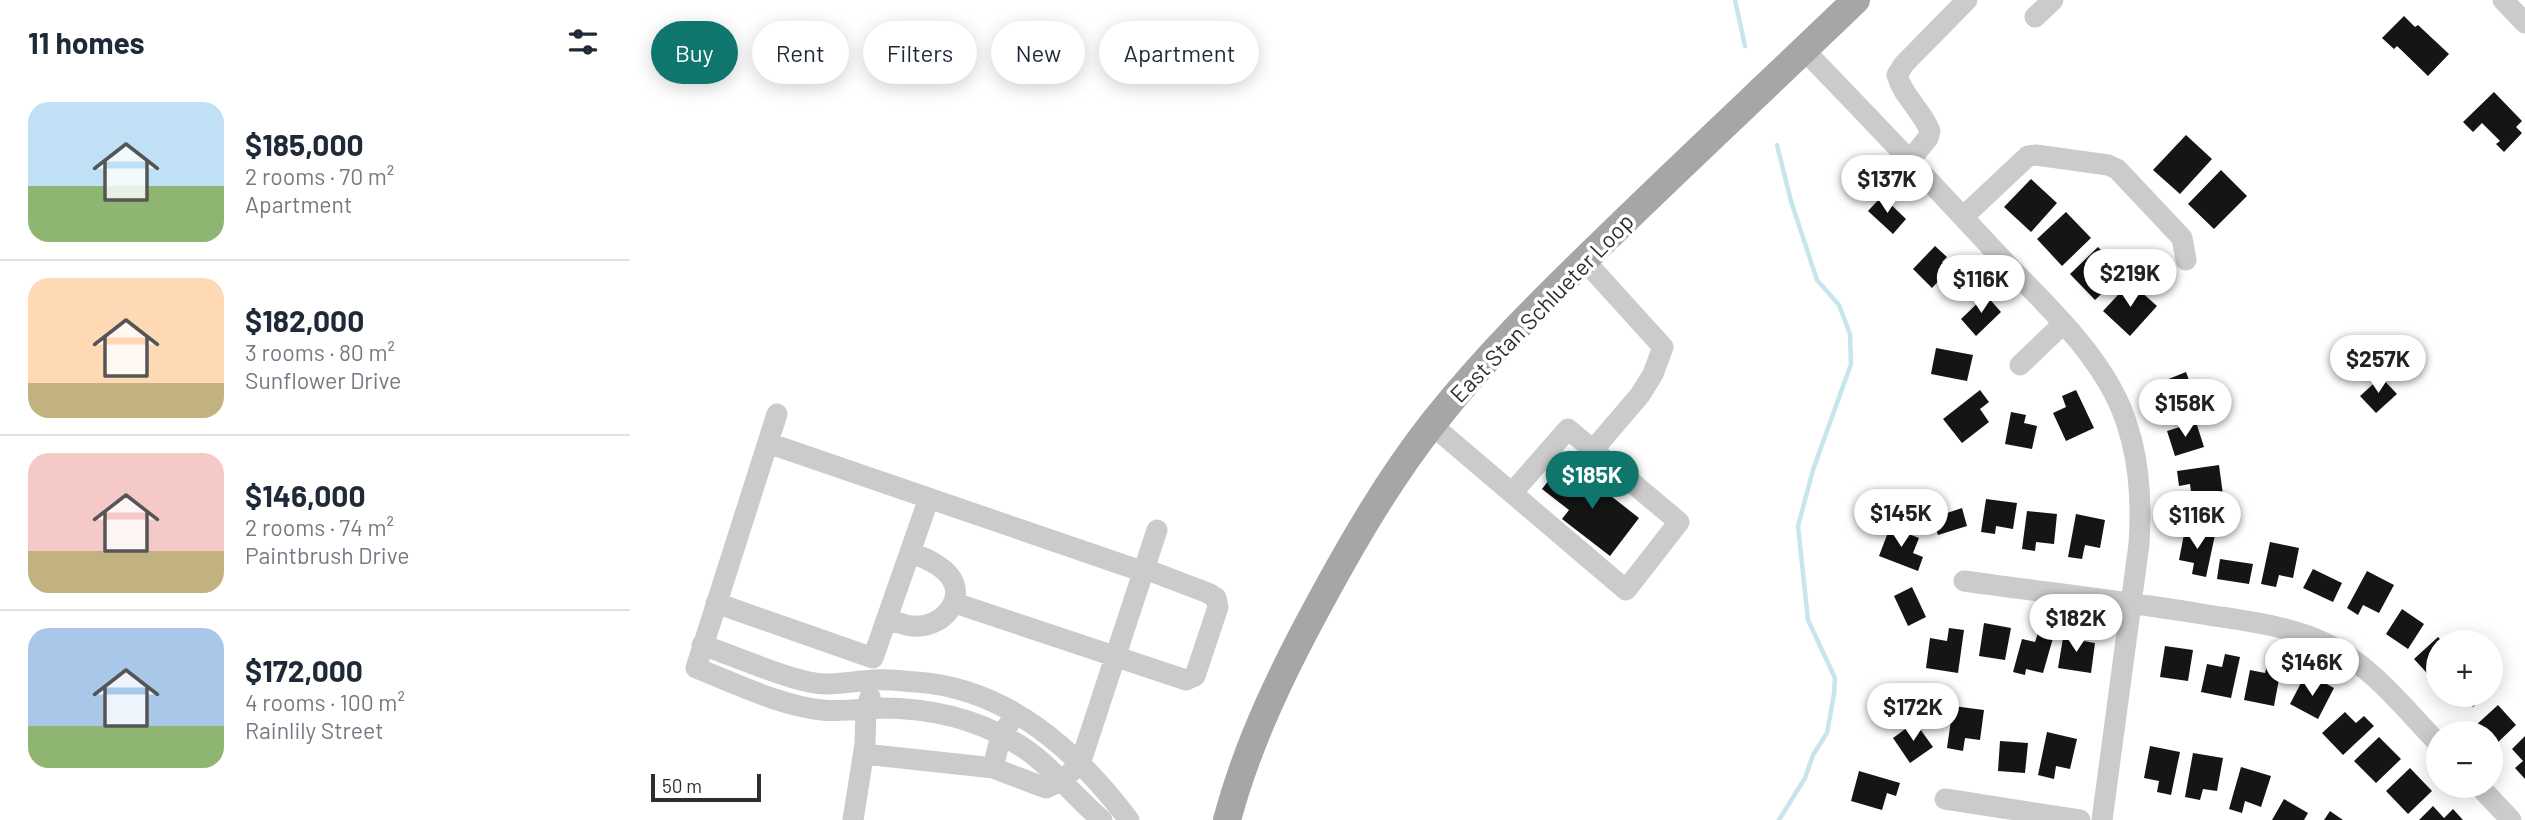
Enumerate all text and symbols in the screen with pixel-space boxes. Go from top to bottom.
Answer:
chip: Buy [651,21,738,84]
chip: Rent [752,21,849,84]
chip: Filters [863,21,977,84]
chip: New [991,21,1085,84]
chip: Apartment [1099,21,1259,84]
icon: filters [564,23,602,61]
text: 11 homes [28,24,145,60]
text: $185,000 [245,126,364,162]
icon: home [84,130,168,214]
pin: $137K [1838,156,1936,215]
text: 2 rooms · 70 m² [245,162,394,190]
text: $137K [1857,164,1917,192]
text: Apartment [245,190,352,218]
street label: East Stan Schlueter Loop [1444,207,1639,408]
pin: $219K [2081,250,2179,309]
pin: $116K [1932,256,2030,315]
text: $219K [2100,258,2160,286]
text: $116K [1953,264,2009,292]
text: $182,000 [245,302,364,338]
icon: home [84,306,168,390]
pin: $257K [2329,336,2427,395]
text: 3 rooms · 80 m² [245,338,395,366]
text: $257K [2346,344,2410,372]
text: Sunflower Drive [245,366,401,394]
pin: $158K [2136,380,2234,439]
text: $158K [2155,388,2215,416]
pin: $185K [1543,452,1641,511]
text: $185K [1562,460,1622,488]
text: $146,000 [245,477,366,513]
icon: home [84,481,168,565]
pin: $145K [1852,490,1950,549]
pin: $116K [2148,491,2246,551]
text: $145K [1870,498,1932,526]
text: $116K [2169,500,2225,528]
text: 2 rooms · 74 m² [245,513,394,541]
text: Paintbrush Drive [245,541,410,569]
pin: $182K [2027,594,2125,654]
text: $182K [2045,603,2107,631]
map controls [2426,630,2503,798]
button: + [2426,630,2503,707]
pin: $146K [2263,638,2361,698]
text: $146K [2281,647,2343,675]
text: $172,000 [245,652,363,688]
icon: home [84,656,168,740]
pin: $172K [1864,684,1962,743]
text: 4 rooms · 100 m² [245,688,405,716]
text: $172K [1883,692,1943,720]
text: Rainlily Street [245,716,384,744]
button: − [2426,721,2503,798]
scale bar [651,771,761,803]
text: 50 m [662,774,702,797]

